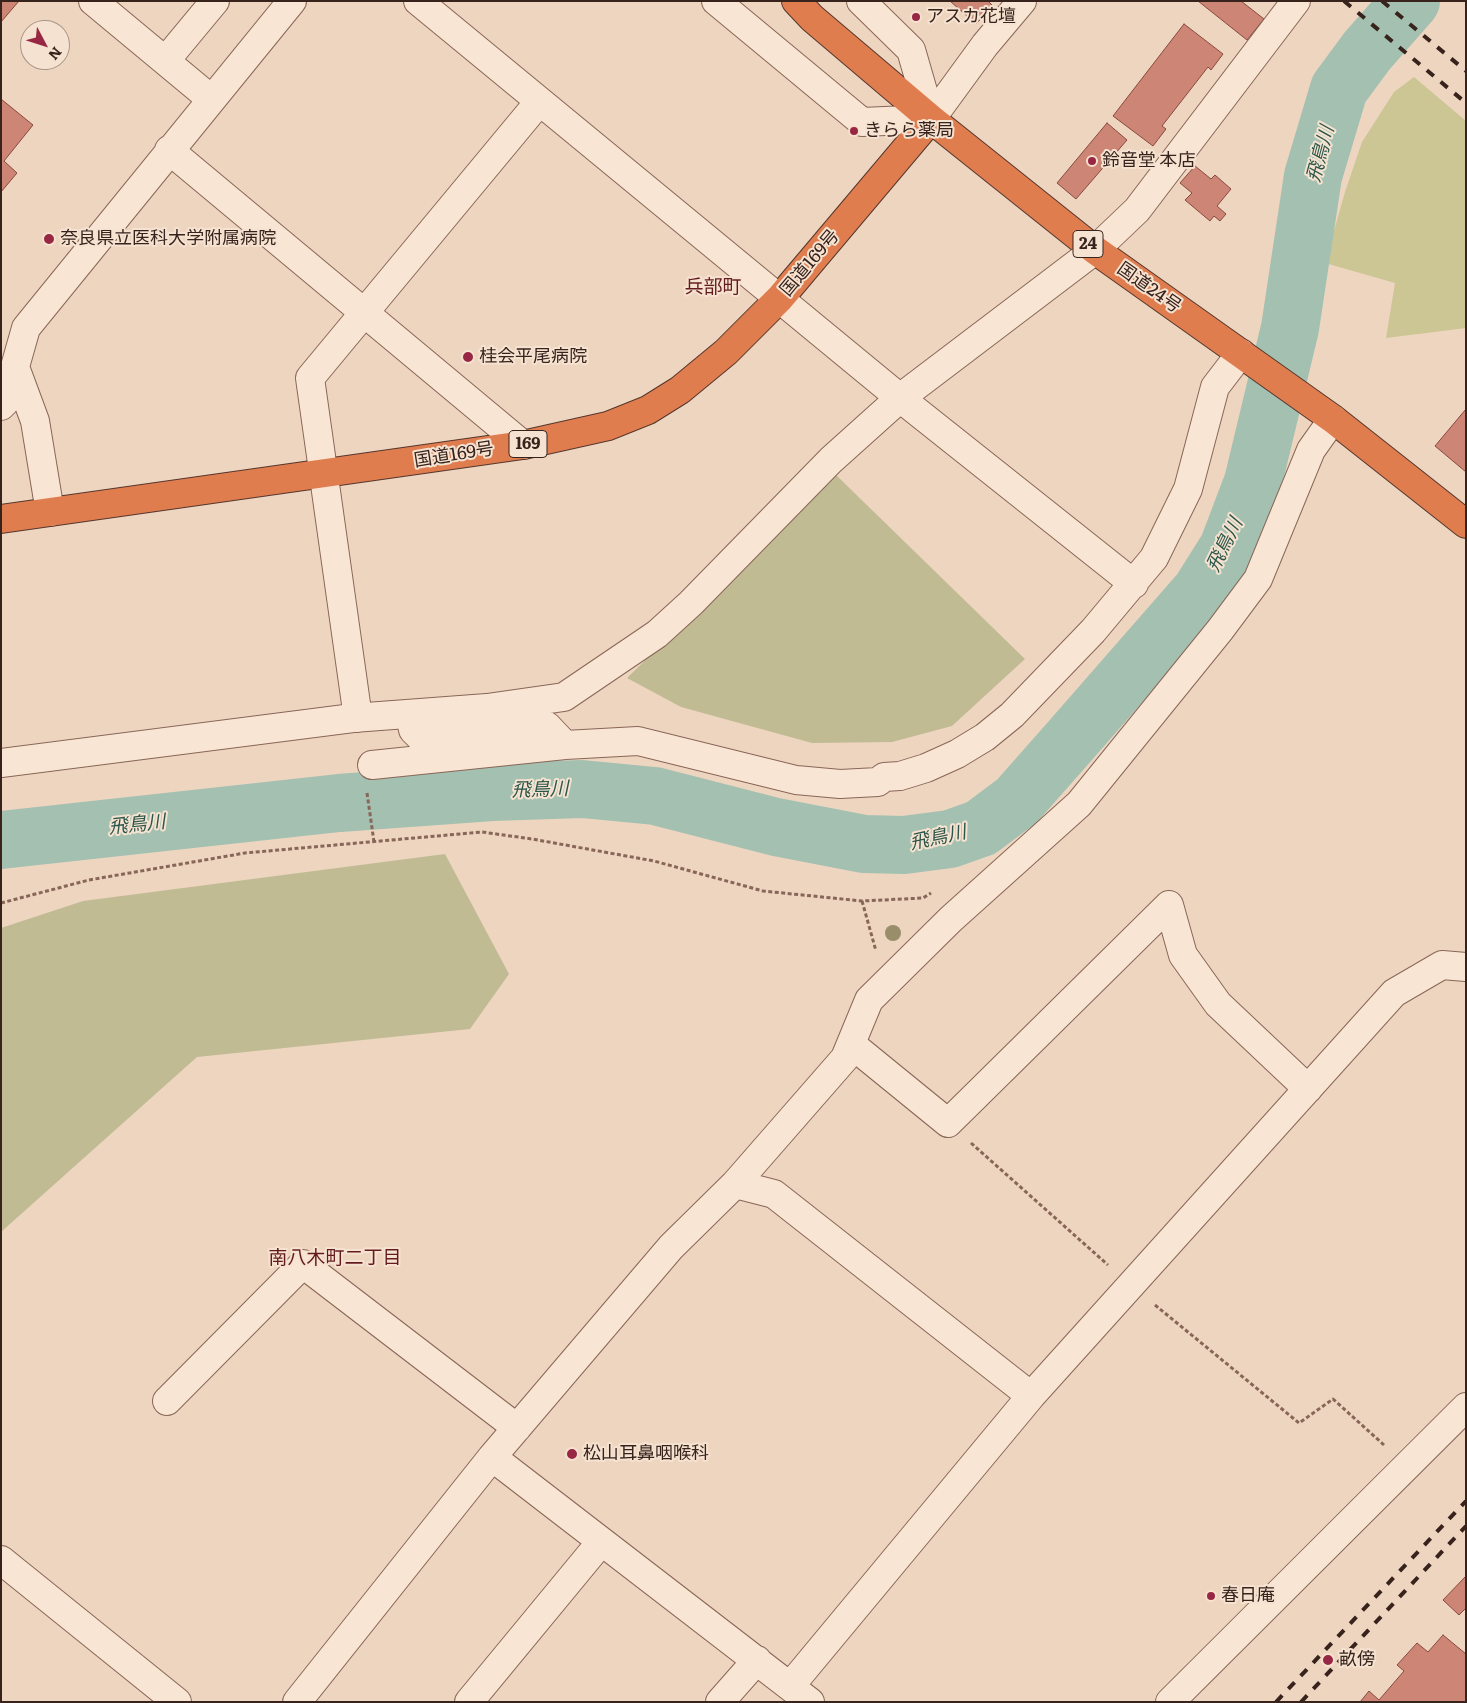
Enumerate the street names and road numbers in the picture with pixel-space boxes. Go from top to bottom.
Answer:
street label: 国道169号 [776,225,844,301]
road number: 24 [1073,230,1103,258]
street label: 国道24号 [1113,258,1185,318]
road number: 169 [509,430,547,458]
street label: 国道169号 [413,438,495,472]

